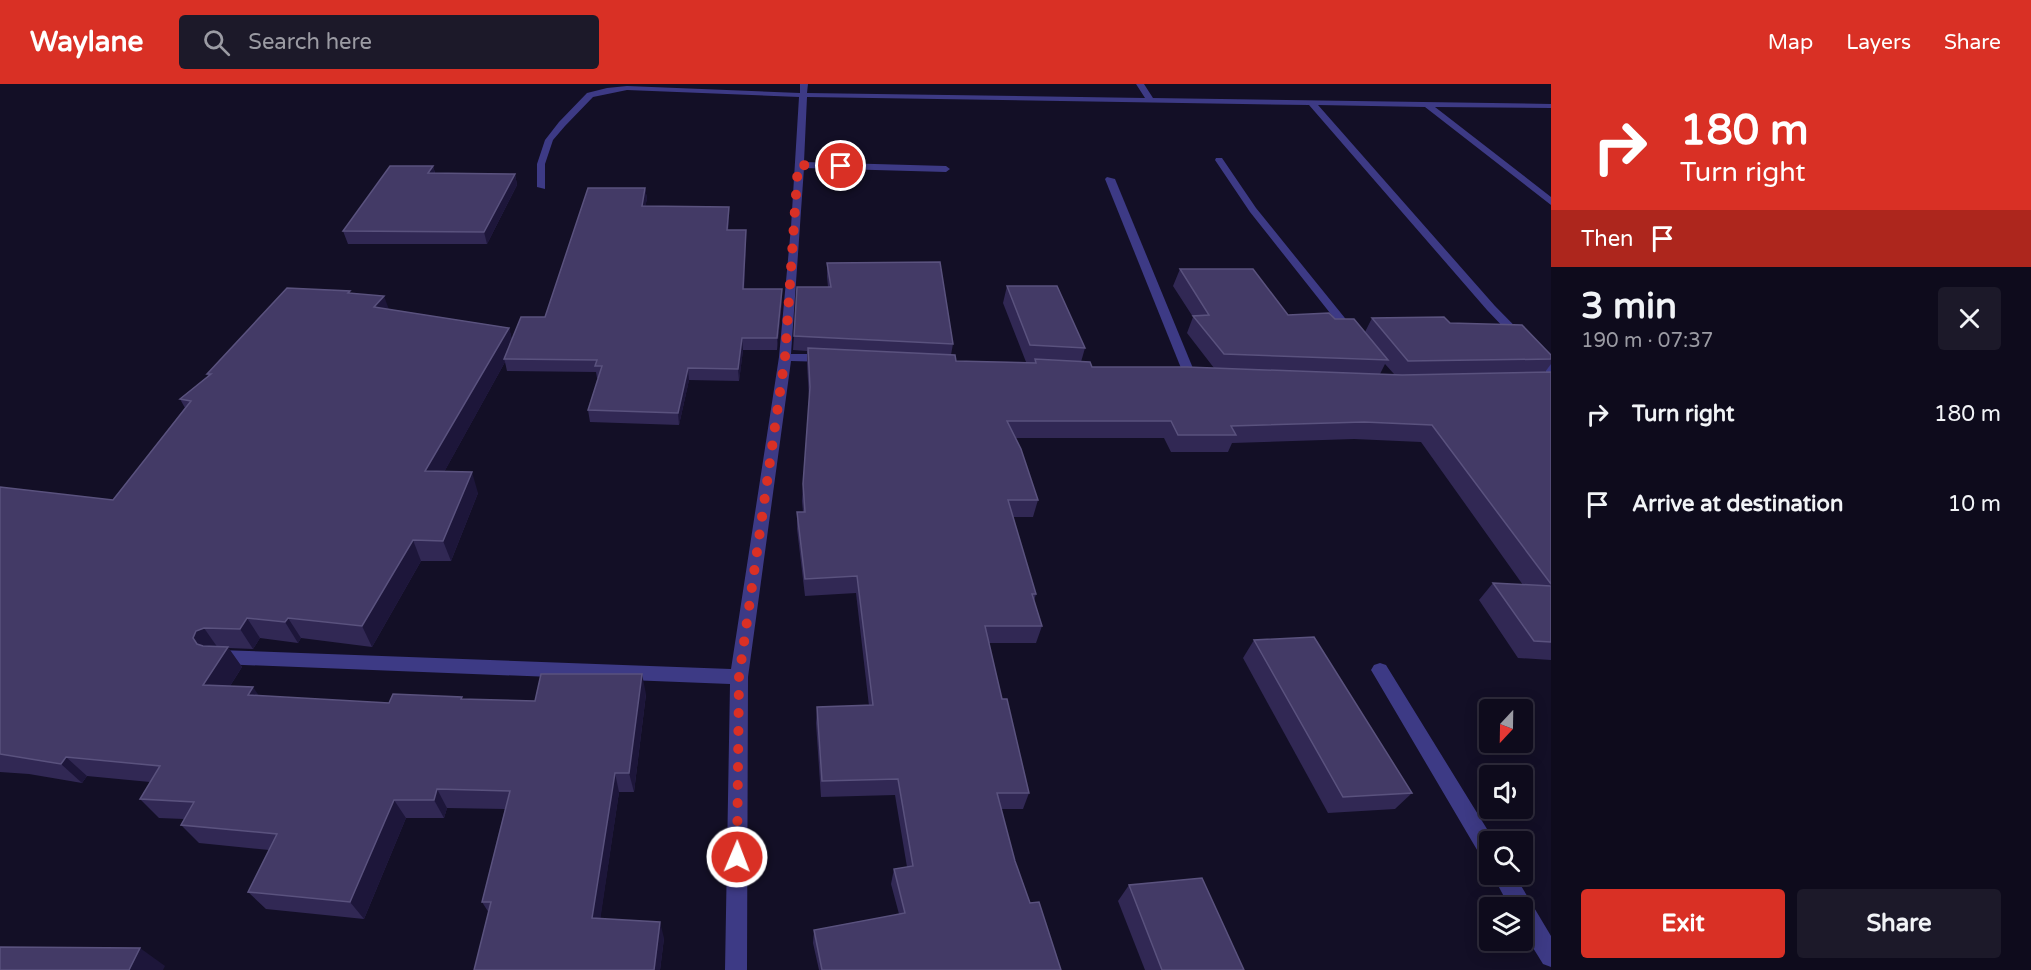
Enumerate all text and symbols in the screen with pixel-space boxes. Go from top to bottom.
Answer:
search box [179,15,599,69]
text: Waylane [30,25,143,59]
icon: search [200,26,233,59]
text: Search here [248,29,372,55]
text: Map [1768,30,1813,55]
text: Layers [1846,30,1911,55]
text: Share [1944,30,2001,55]
text: 180 m [1680,105,1809,156]
icon: right [1581,108,1659,186]
pin [815,140,866,191]
icon: arrive [824,149,857,182]
text: Turn right [1680,156,1806,189]
icon: arrive [1646,222,1679,255]
text: Then [1581,226,1634,252]
text: 3 min [1581,285,1677,328]
button: close [1938,287,2001,350]
text: 190 m · 07:37 [1581,329,1713,353]
icon: right [1581,398,1614,431]
text: Turn right [1632,401,1734,427]
text: 180 m [1934,401,2001,427]
icon: arrive [1581,488,1614,521]
text: Arrive at destination [1632,491,1843,517]
text: 10 m [1947,491,2001,517]
north arrow [1479,699,1533,753]
map controls [1479,699,1533,951]
button: sound [1479,765,1533,819]
position arrow [705,825,769,889]
button: search [1479,831,1533,885]
button: Exit [1581,889,1785,958]
button: Share [1797,889,2001,958]
button: layers [1479,897,1533,951]

